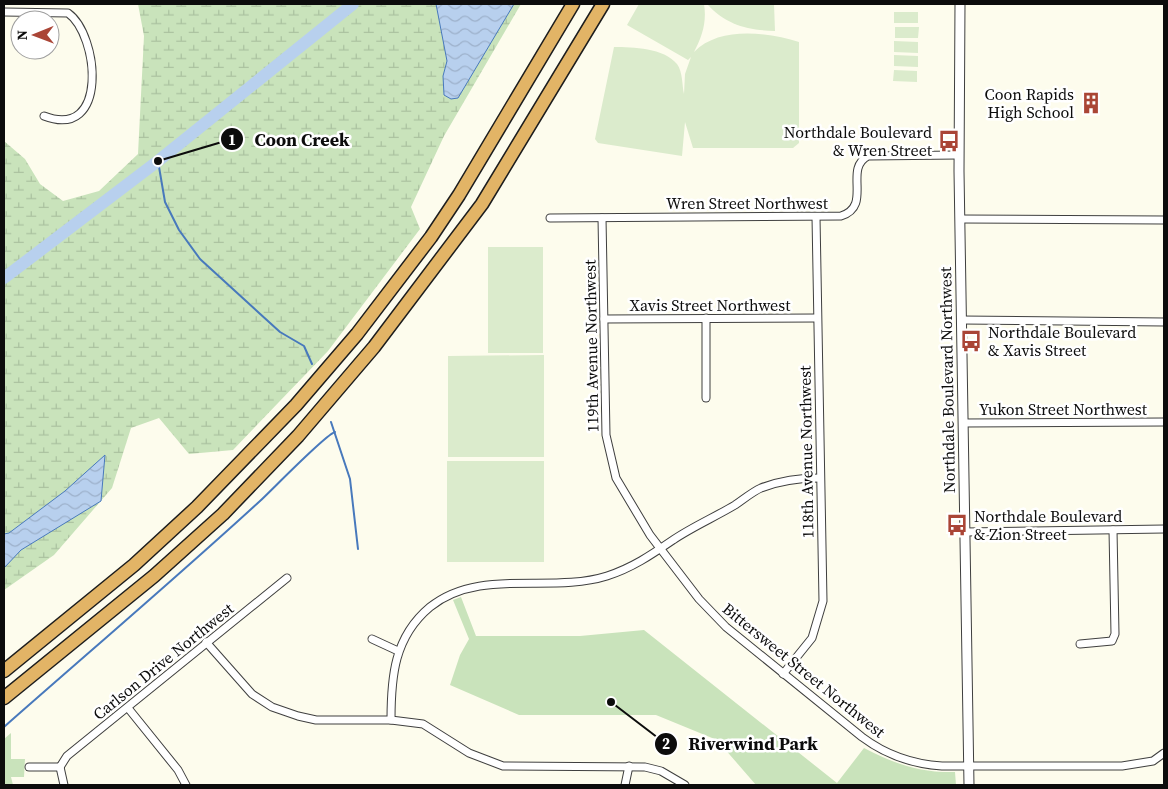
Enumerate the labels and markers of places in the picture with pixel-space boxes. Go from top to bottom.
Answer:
place label: Coon Rapids High School [985,83,1074,123]
building icon: Coon Rapids High School [1078,90,1104,116]
place label: Northdale Boulevard & Wren Street [784,121,933,161]
callout: Coon Creek [219,123,359,156]
bus stop icon: Northdale Boulevard & Wren Street [936,128,962,154]
place label: Northdale Boulevard & Xavis Street [988,321,1136,361]
bus stop icon: Northdale Boulevard & Xavis Street [958,328,984,354]
place label: Northdale Boulevard & Zion Street [974,505,1122,545]
bus stop icon: Northdale Boulevard & Zion Street [944,512,970,538]
callout: Riverwind Park [653,728,827,761]

